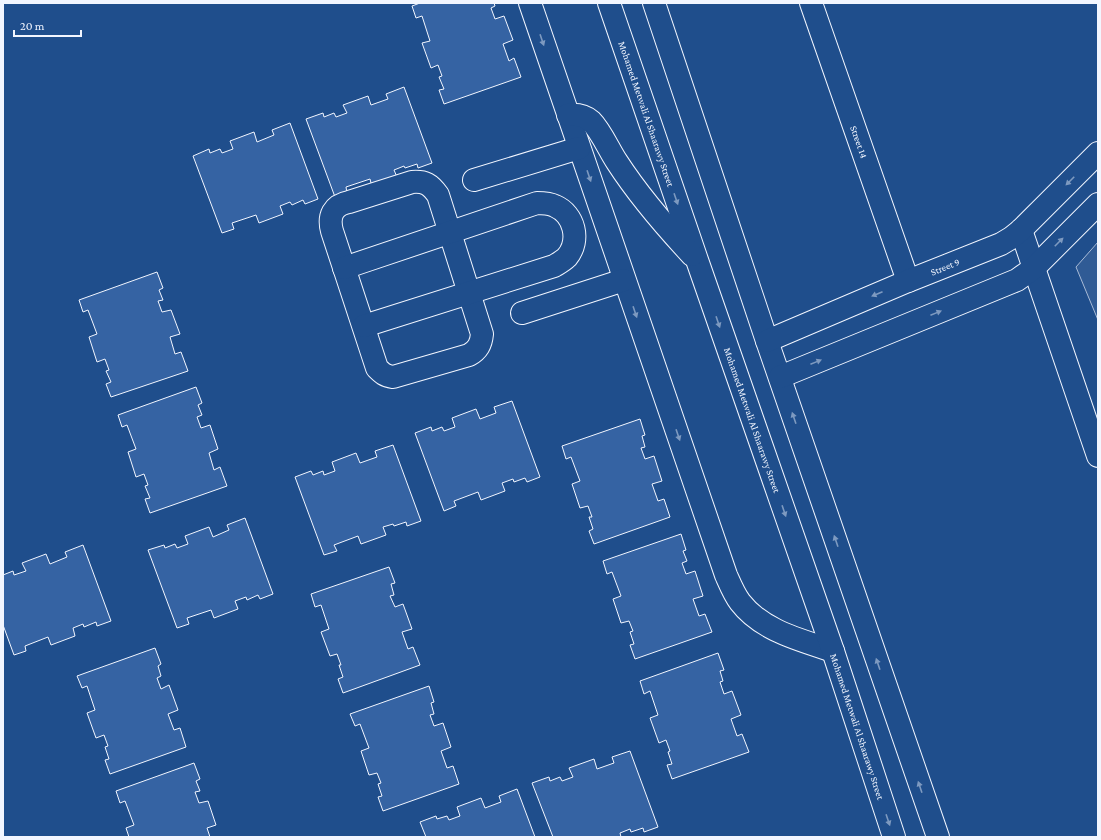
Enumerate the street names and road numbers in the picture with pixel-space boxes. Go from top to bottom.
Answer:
street label: Mohamed Metwali Al Shaarawy Street [617,40,677,188]
street label: Street 14 [849,124,870,160]
street label: Street 9 [929,256,961,277]
street label: Mohamed Metwali Al Shaarawy Street [722,346,783,495]
street label: Mohamed Metwali Al Shaarawy Street [829,652,887,801]

